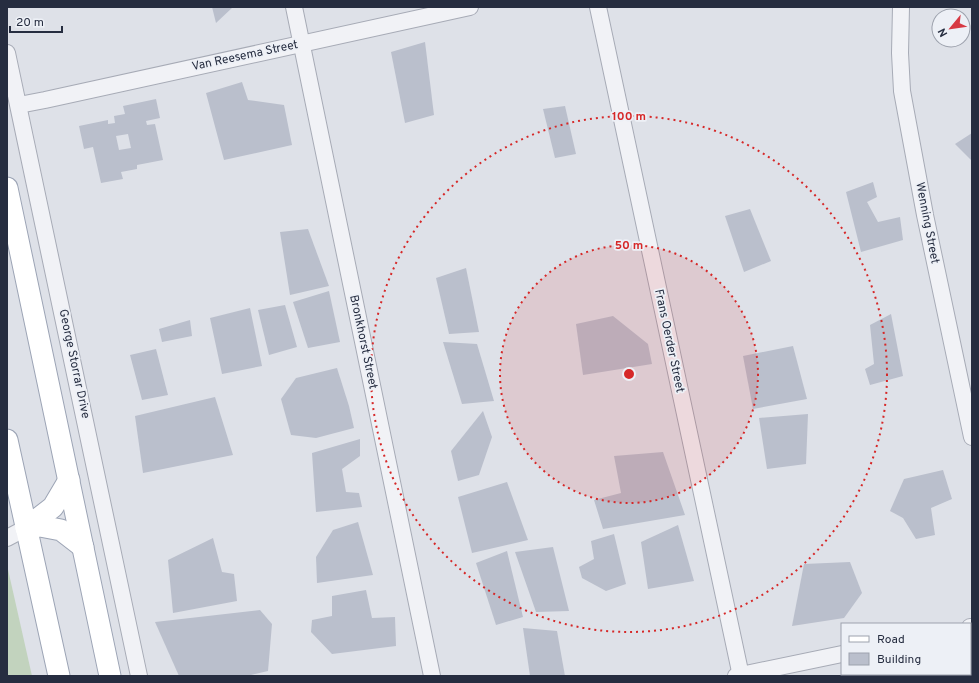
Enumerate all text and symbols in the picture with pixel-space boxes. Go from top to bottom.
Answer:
scale bar [10,8,62,34]
north arrow [931,8,971,48]
text: 20 m [16,15,44,31]
text: N [935,26,951,39]
street label: Van Reesema Street [190,37,300,75]
text: 100 m [612,109,646,125]
street label: Wenning Street [911,181,943,265]
text: 50 m [615,238,643,254]
street label: Frans Oerder Street [650,288,688,394]
street label: Bronkhorst Street [345,293,381,391]
street label: George Storrar Drive [55,308,93,420]
centre of rings [622,367,636,381]
legend [841,623,971,675]
text: Road [877,632,905,648]
text: Building [877,652,921,668]

